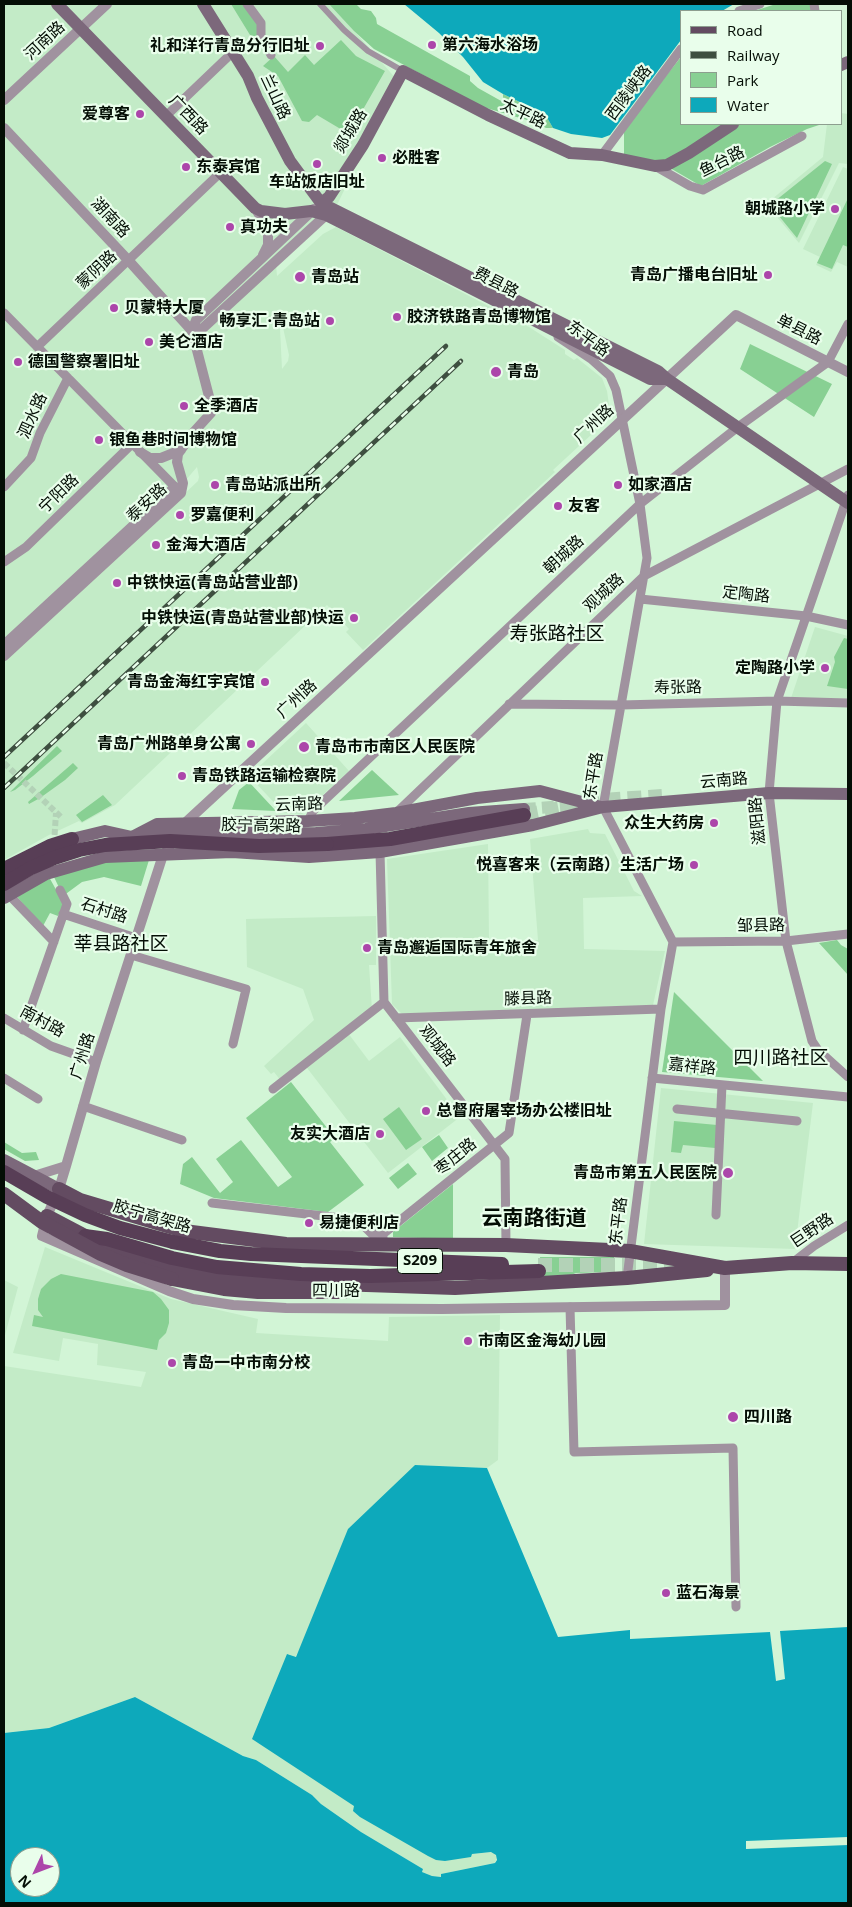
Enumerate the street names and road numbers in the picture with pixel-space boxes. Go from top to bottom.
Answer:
street label: 河南路 [21,18,69,64]
street label: 西陵峡路 [602,62,656,124]
street label: 兰山路 [256,71,294,123]
street label: 广西路 [164,91,212,139]
street label: 太平路 [497,95,549,133]
street label: 郯城路 [330,105,372,157]
street label: 鱼台路 [696,143,748,181]
street label: 湖南路 [87,194,133,242]
street label: 蒙阴路 [73,247,121,293]
street label: 费县路 [470,264,522,302]
street label: 单县路 [773,311,825,349]
street label: 东平路 [563,317,613,361]
street label: 泗水路 [14,390,52,442]
street label: 广州路 [570,401,618,447]
street label: 宁阳路 [35,470,83,518]
street label: 泰安路 [123,480,171,526]
street label: 朝城路 [540,532,588,578]
street label: 观城路 [580,570,628,616]
street label: 定陶路 [721,583,771,607]
street label: 广州路 [273,676,321,722]
street label: 寿张路 [654,678,702,698]
street label: 东平路 [581,751,607,801]
street label: 云南路 [699,769,749,793]
street label: 云南路 [275,795,323,815]
street label: 滋阳路 [746,796,770,846]
street label: 胶宁高架路 [221,816,301,836]
street label: 石村路 [78,894,130,928]
street label: 邹县路 [737,916,785,936]
street label: 滕县路 [504,989,552,1009]
street label: 南村路 [16,1002,68,1042]
street label: 观城路 [415,1021,459,1071]
street label: 广州路 [67,1030,99,1082]
street label: 嘉祥路 [667,1055,717,1079]
street label: 枣庄路 [431,1134,481,1180]
street label: 东平路 [607,1196,631,1246]
street label: 胶宁高架路 [111,1197,193,1237]
street label: 巨野路 [787,1210,837,1252]
road number: S209 [398,1248,442,1274]
street label: 四川路 [312,1281,360,1301]

